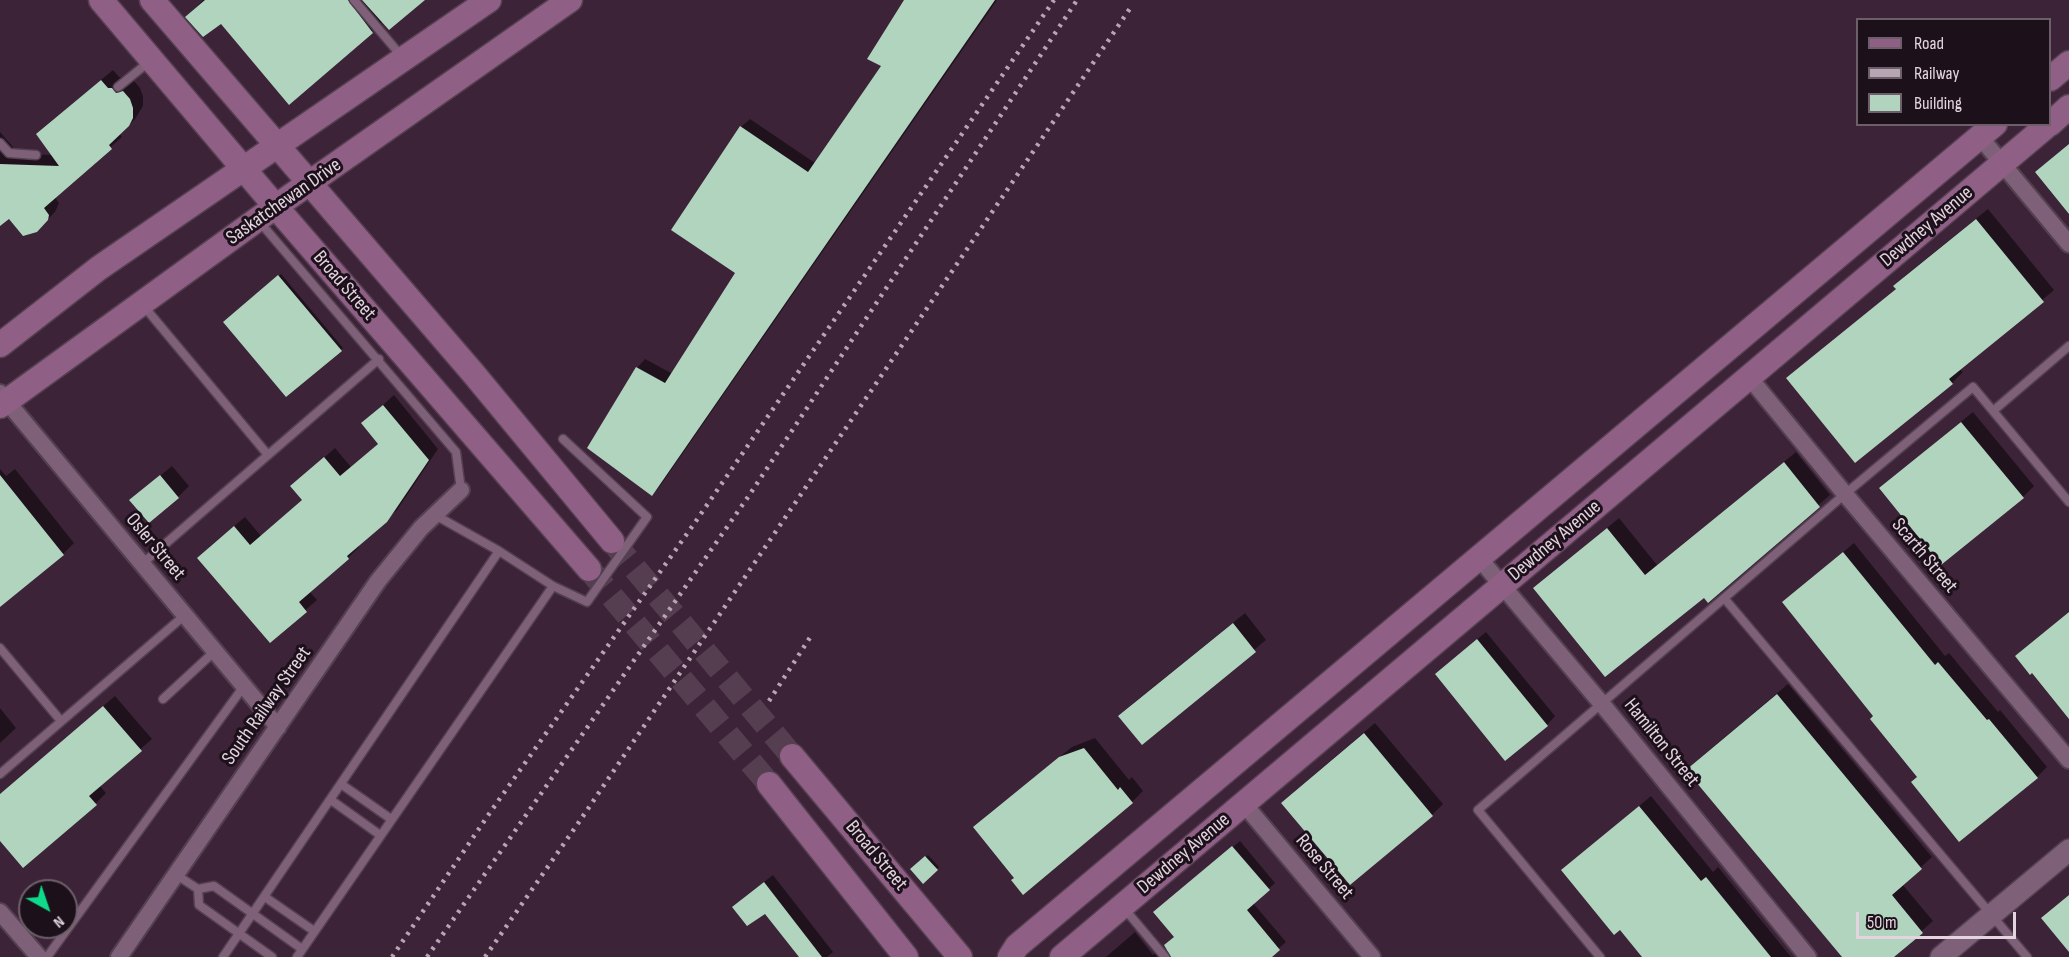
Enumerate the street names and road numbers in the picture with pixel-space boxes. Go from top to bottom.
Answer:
street label: Saskatchewan Drive [222,154,346,250]
street label: Dewdney Avenue [1876,181,1978,273]
street label: Broad Street [307,246,381,326]
street label: Dewdney Avenue [1504,495,1606,587]
street label: Osler Street [120,509,190,585]
street label: Scarth Street [1886,514,1962,598]
street label: South Railway Street [217,642,317,770]
street label: Hamilton Street [1618,694,1704,792]
street label: Dewdney Avenue [1133,808,1235,900]
street label: Broad Street [840,816,912,896]
street label: Rose Street [1290,829,1358,905]

